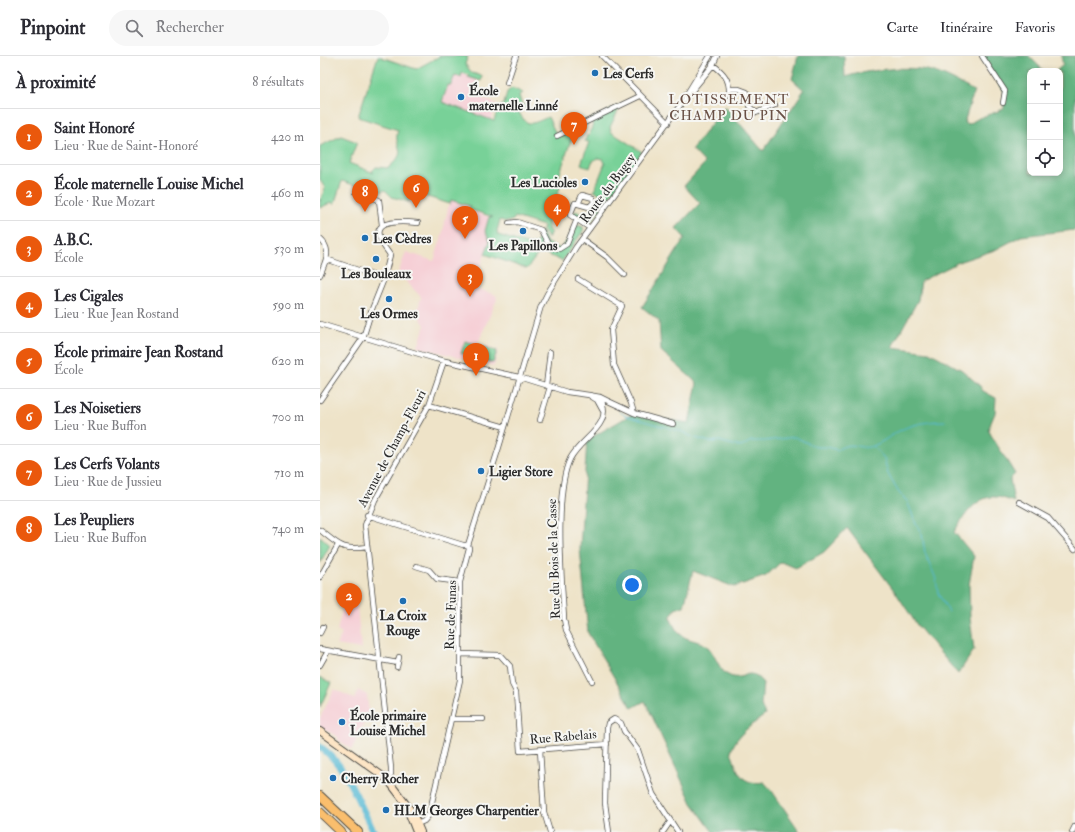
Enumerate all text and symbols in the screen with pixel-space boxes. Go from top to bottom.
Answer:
search box [109,10,389,46]
text: Pinpoint [20,16,85,40]
icon: search [123,17,145,39]
text: Rechercher [155,18,224,37]
text: Carte [887,19,918,36]
text: Itinéraire [940,19,993,36]
text: Favoris [1015,19,1055,36]
place label: Les Cerfs [603,66,654,82]
marker: Les Cerfs [590,68,600,78]
map controls [1027,68,1063,176]
button: + [1027,68,1063,104]
text: À proximité [16,72,96,93]
text: 8 résultats [252,74,304,90]
place label: École maternelle Linné [469,81,558,114]
district label: LOTISSEMENT CHAMP DU PIN [669,91,789,124]
marker: École maternelle Linné [456,92,466,102]
button: − [1027,104,1063,140]
pin: 7 [561,112,587,145]
text: Saint Honoré [54,119,134,138]
text: 1 [27,129,31,145]
text: 420 m [271,129,304,145]
text: Lieu · Rue de Saint-Honoré [54,138,198,154]
button: locate [1027,140,1063,176]
street label: Route du Bugey [576,150,640,227]
text: École maternelle Louise Michel [54,175,244,194]
pin: 6 [403,175,429,208]
place label: Les Lucioles [511,175,578,191]
marker: Les Lucioles [580,177,590,187]
pin: 8 [352,179,378,212]
text: 2 [26,185,32,201]
text: 460 m [271,185,304,201]
text: École · Rue Mozart [54,194,155,210]
pin: 4 [544,194,570,227]
pin: 5 [452,206,478,239]
marker: Les Papillons [518,226,528,236]
text: A.B.C. [54,231,92,250]
place label: Les Cèdres [373,231,432,247]
marker: Les Cèdres [360,233,370,243]
place label: Les Papillons [489,238,558,255]
text: 3 [27,241,32,257]
text: 530 m [274,241,304,257]
text: École [54,250,83,266]
marker: Les Bouleaux [371,254,381,264]
pin: 3 [457,264,483,297]
place label: Les Bouleaux [341,266,411,282]
text: Les Cigales [54,287,123,306]
marker: Les Ormes [384,294,394,304]
text: 4 [25,297,33,313]
text: 590 m [272,297,304,313]
text: Lieu · Rue Jean Rostand [54,306,179,322]
place label: Les Ormes [360,306,418,322]
text: École primaire Jean Rostand [54,343,223,362]
pin: 1 [463,343,489,376]
text: 5 [26,353,32,369]
text: 620 m [271,353,304,369]
text: École [54,362,83,378]
street label: Avenue de Champ-Fleuri [354,387,431,511]
text: Les Noisetiers [54,399,141,418]
text: 6 [26,409,32,425]
text: 700 m [272,409,304,425]
text: Lieu · Rue Buffon [54,418,147,434]
text: Les Cerfs Volants [54,455,160,474]
place label: Ligier Store [489,464,553,481]
text: 7 [26,465,32,481]
text: 710 m [274,465,304,481]
marker: Ligier Store [476,466,486,476]
text: Lieu · Rue de Jussieu [54,474,162,490]
street label: Rue du Bois de la Casse [544,498,564,619]
text: Les Peupliers [54,511,134,530]
text: 8 [26,521,32,537]
text: 740 m [272,521,304,537]
text: Lieu · Rue Buffon [54,530,147,546]
your location [622,575,642,595]
street label: Rue de Funas [442,579,460,650]
pin: 2 [336,583,362,616]
marker: La Croix Rouge [398,596,408,606]
place label: La Croix Rouge [379,608,427,640]
place label: École primaire Louise Michel [350,706,427,739]
marker: École primaire Louise Michel [337,717,347,727]
street label: Rue Rabelais [529,726,598,748]
place label: Cherry Rocher [341,771,420,788]
marker: Cherry Rocher [328,773,338,783]
place label: HLM Georges Charpentier [394,803,540,820]
marker: HLM Georges Charpentier [381,805,391,815]

